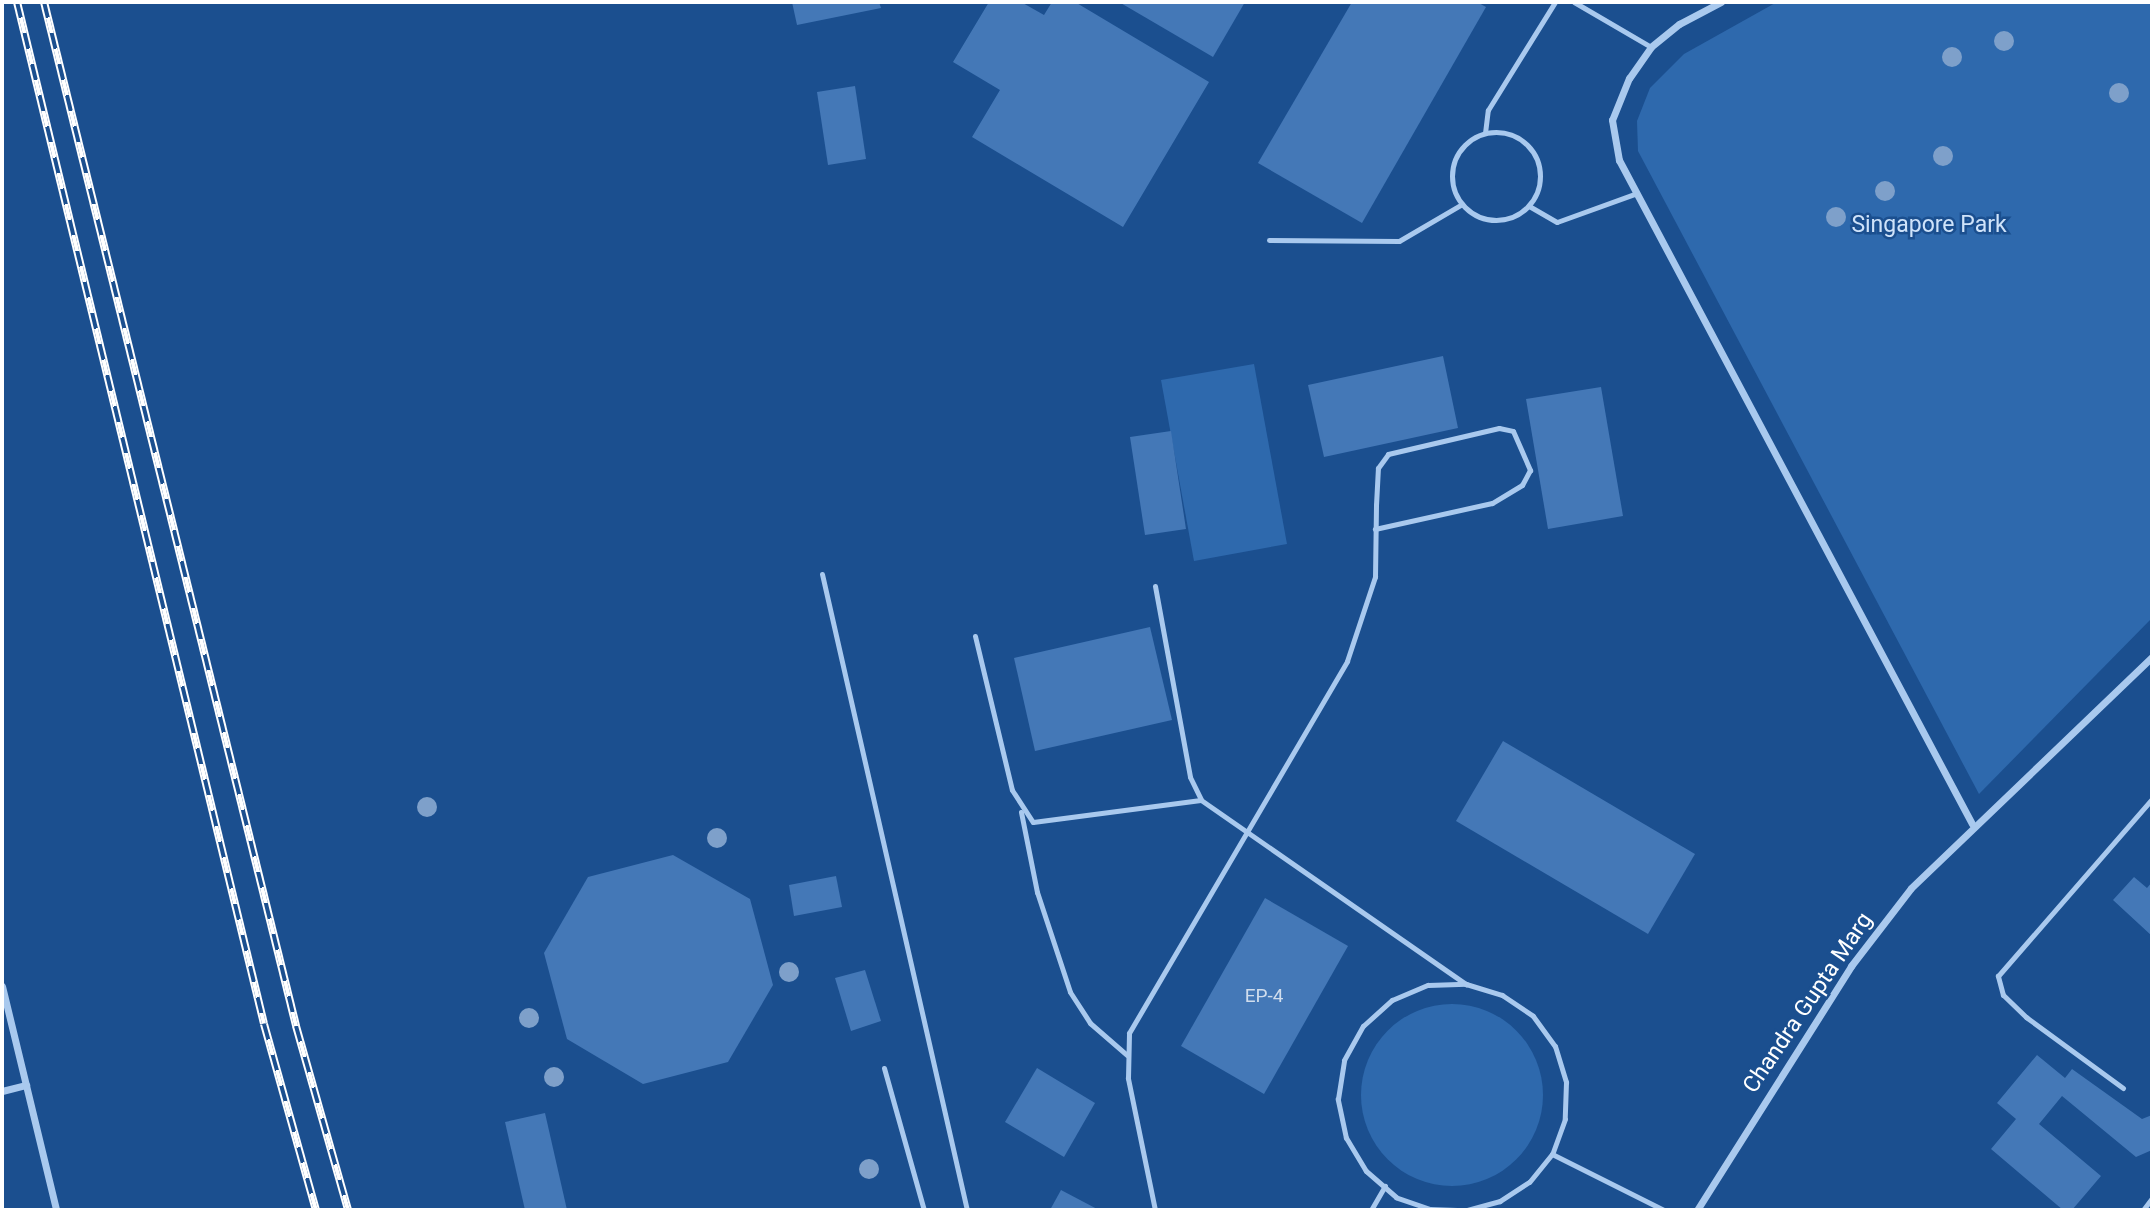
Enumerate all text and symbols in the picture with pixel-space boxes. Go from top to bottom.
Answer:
park label: Singapore Park [1851,211,2007,239]
street label: Chandra Gupta Marg [1737,908,1879,1098]
house number: EP-4 [1245,985,1283,1007]

